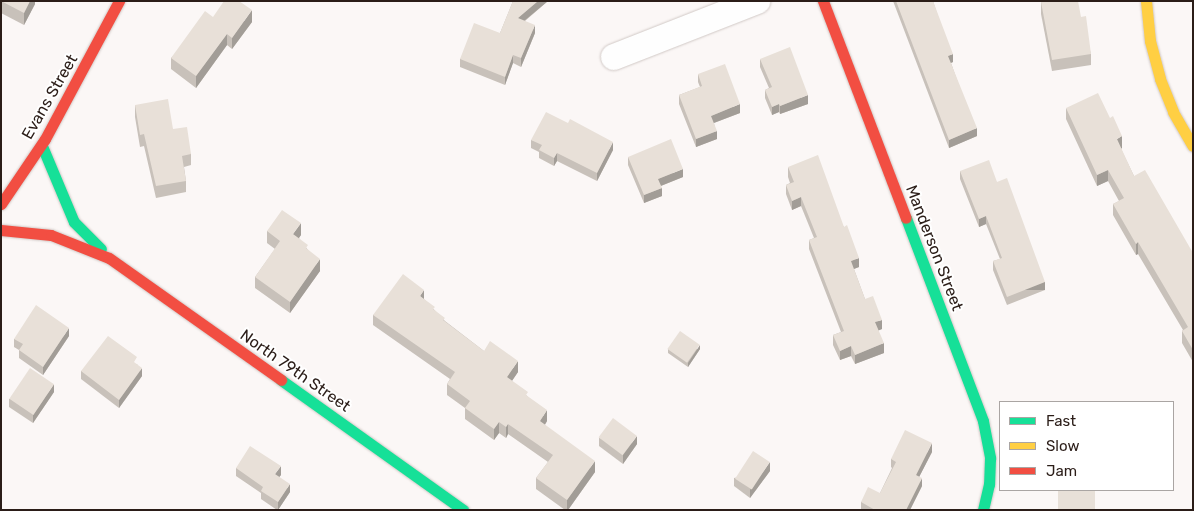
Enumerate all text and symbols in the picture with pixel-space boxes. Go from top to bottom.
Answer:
street label: Evans Street [18,51,82,143]
street label: Manderson Street [901,182,967,314]
street label: North 79th Street [236,326,354,416]
legend [999,401,1174,491]
text: Fast [1046,412,1076,430]
text: Slow [1046,437,1079,455]
text: Jam [1046,462,1077,480]

